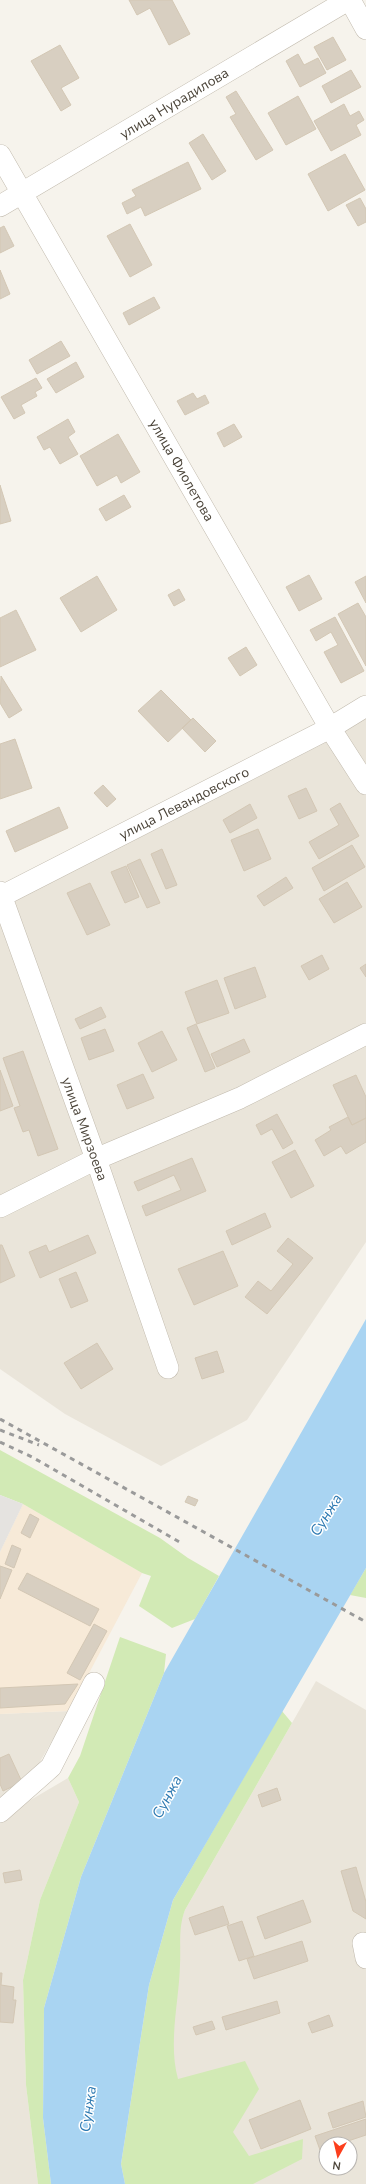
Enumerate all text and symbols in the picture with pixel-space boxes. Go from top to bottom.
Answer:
street label: улица Нурадилова [116,63,232,144]
street label: улица Фиолетова [144,416,219,525]
street label: улица Левандовского [116,762,253,845]
street label: улица Мирзоева [57,1075,112,1184]
water label: Сунжа [305,1490,347,1540]
water label: Сунжа [147,1772,187,1822]
water label: Сунжа [75,2085,101,2133]
north arrow [318,2136,358,2176]
text: N [332,2157,342,2173]

